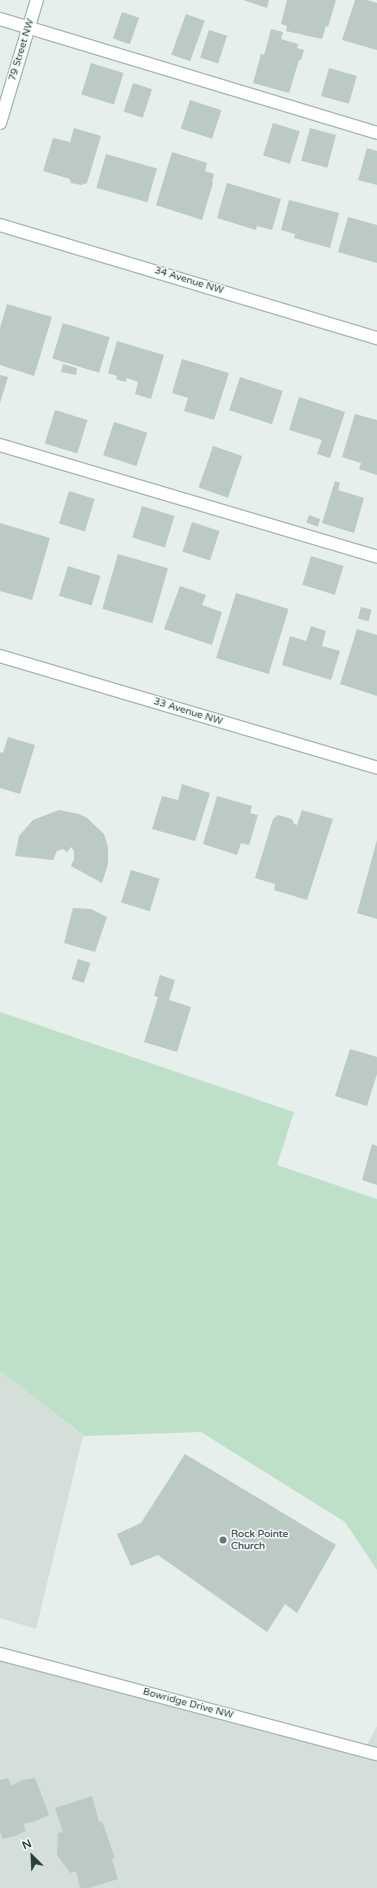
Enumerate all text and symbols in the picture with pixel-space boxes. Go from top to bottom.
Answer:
street label: 79 Street NW [7,17,37,83]
street label: 34 Avenue NW [153,265,225,297]
street label: 33 Avenue NW [152,696,224,728]
place label: Rock Pointe Church [231,1528,288,1552]
marker: Rock Pointe Church [218,1535,228,1545]
street label: Bowridge Drive NW [141,1686,235,1722]
north arrow [12,1836,52,1876]
text: N [20,1837,34,1852]

